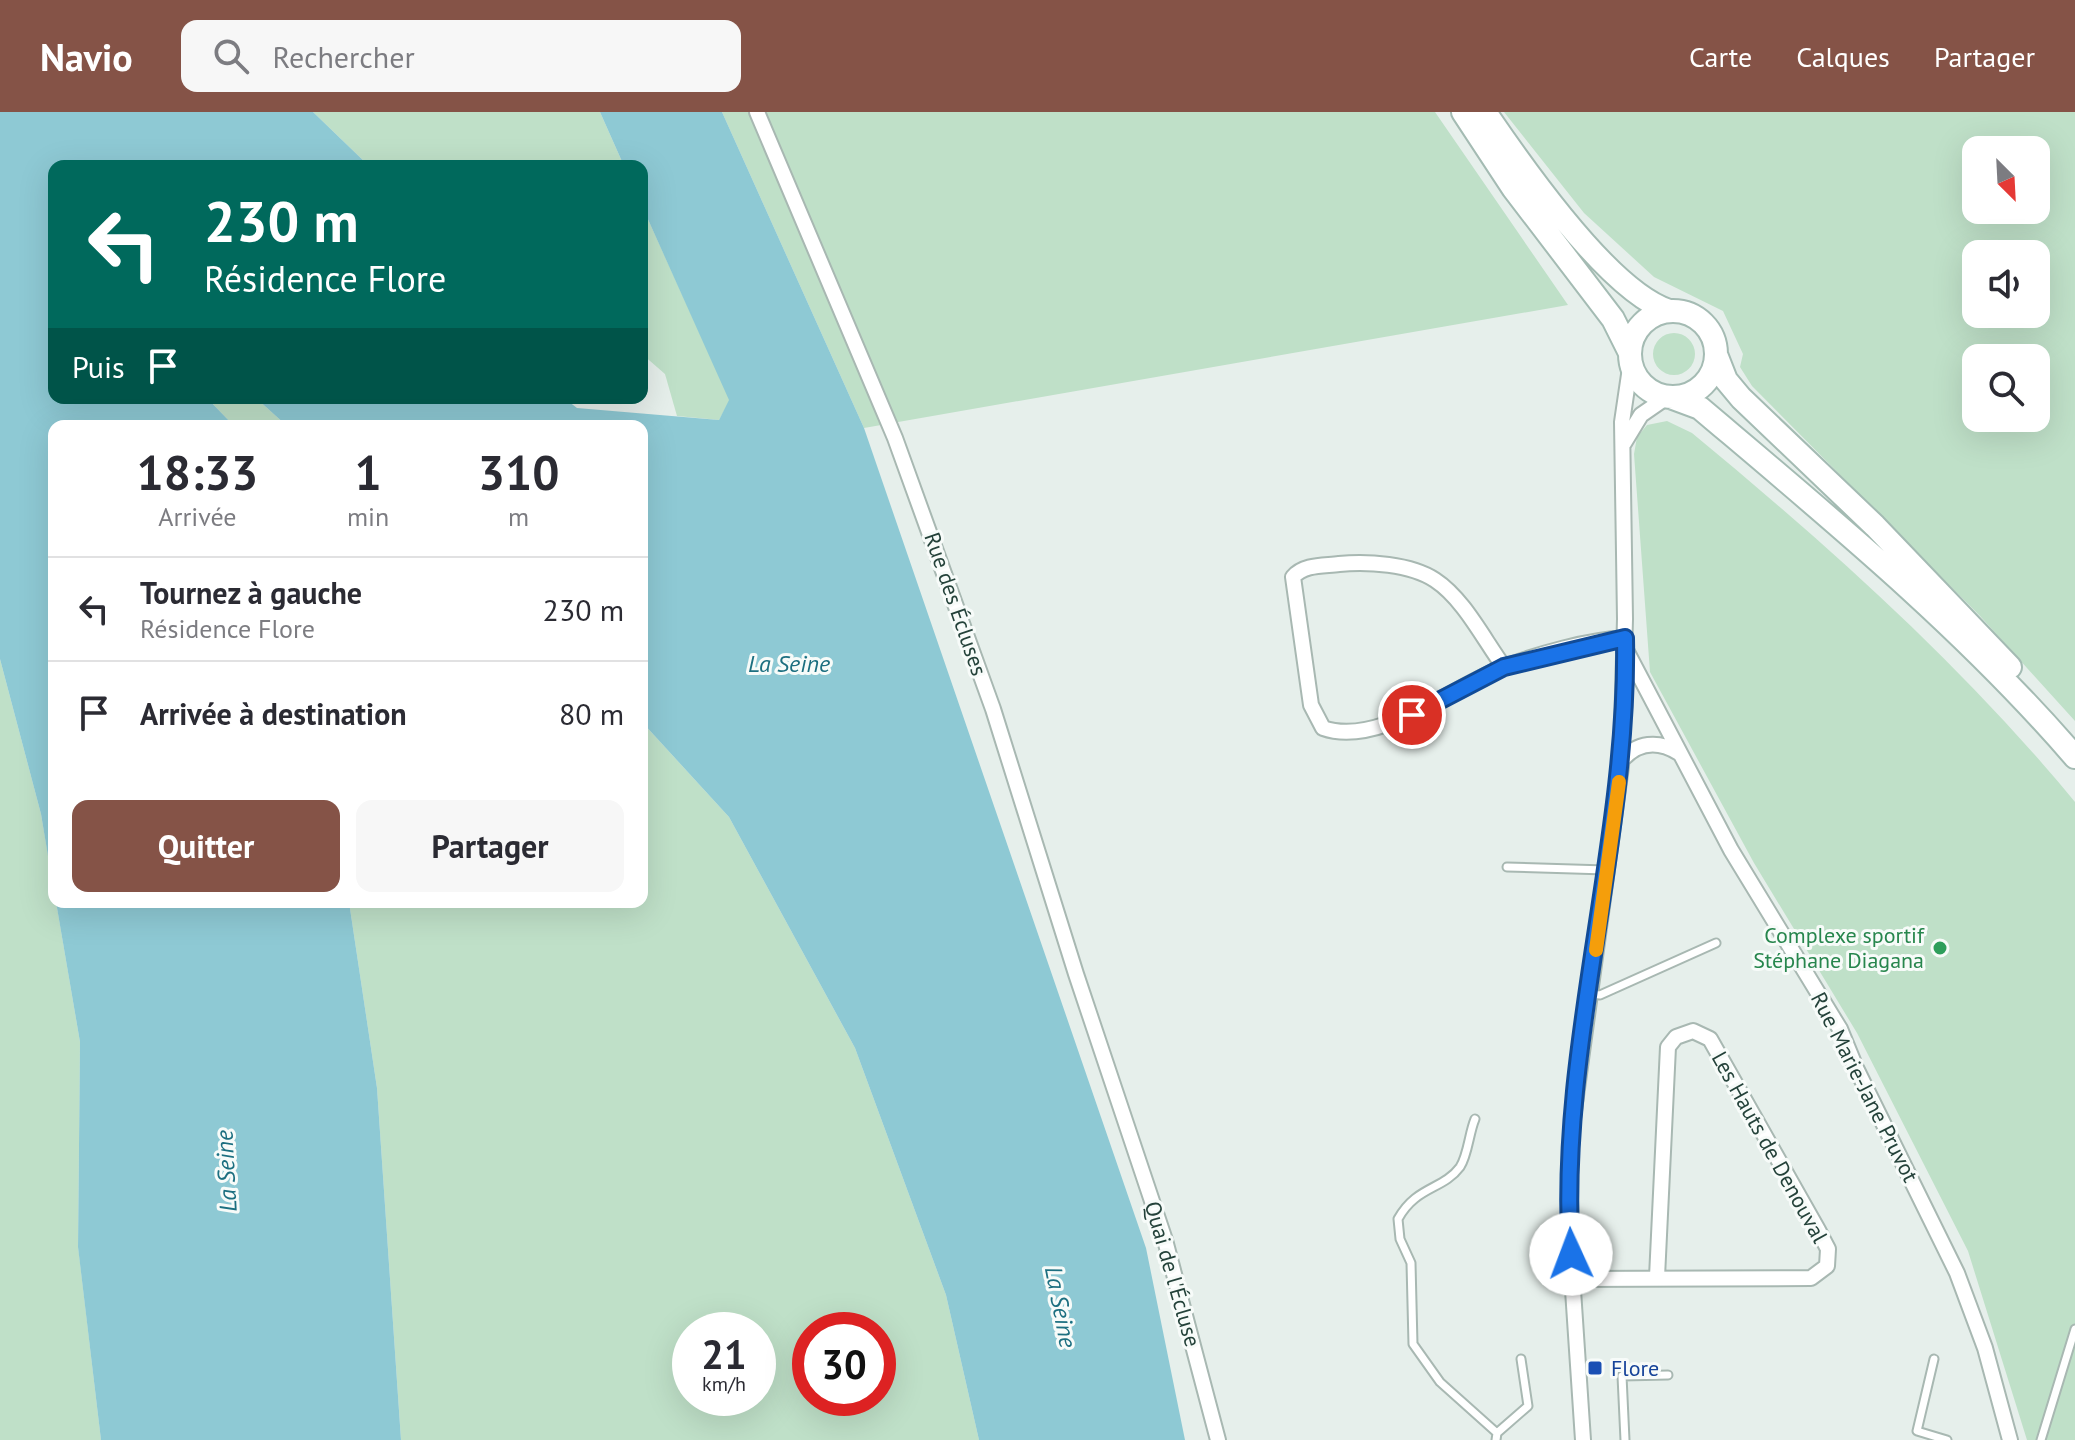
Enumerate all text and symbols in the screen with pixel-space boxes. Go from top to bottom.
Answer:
search box [181,20,741,92]
text: Navio [40,32,133,81]
icon: search [209,34,253,78]
text: Rechercher [273,37,415,76]
text: Carte [1689,38,1752,75]
text: Calques [1796,38,1890,75]
text: Partager [1934,38,2035,75]
north arrow [1962,136,2050,224]
map controls [1962,136,2050,432]
text: 230 m [204,185,359,257]
icon: left [72,192,176,296]
button: sound [1962,240,2050,328]
text: Résidence Flore [204,255,446,302]
icon: arrive [141,344,185,388]
button: search [1962,344,2050,432]
text: Puis [72,347,125,386]
text: 18:33 [137,441,258,503]
text: 1 [354,441,382,503]
text: 310 [478,441,559,503]
text: Arrivée [158,500,237,533]
text: min [347,500,389,533]
text: m [508,500,529,533]
street label: Rue des Écluses [918,529,994,679]
text: Tournez à gauche [140,573,362,612]
icon: left [72,587,116,631]
text: 230 m [543,590,624,629]
text: Résidence Flore [140,612,315,645]
water label: La Seine [748,648,830,679]
pin [1378,681,1446,749]
icon: arrive [72,691,116,735]
icon: arrive [1390,693,1434,737]
text: Arrivée à destination [140,694,407,733]
text: 80 m [559,694,624,733]
button: Quitter [72,800,340,892]
button: Partager [356,800,624,892]
place label: Complexe sportif Stéphane Diagana [1753,921,1925,974]
marker: Complexe sportif Stéphane Diagana [1931,939,1949,957]
street label: Rue Marie-Jane Pruvot [1805,987,1925,1187]
street label: Les Hauts de Denouval [1706,1046,1835,1248]
water label: La Seine [208,1129,244,1213]
street label: Quai de l'Écluse [1139,1198,1207,1350]
position arrow [1529,1212,1613,1296]
water label: La Seine [1038,1264,1084,1350]
speed limit sign: 30 [792,1312,896,1416]
text: 21 [701,1328,747,1380]
place label: Flore [1611,1354,1659,1382]
marker: Flore [1586,1359,1604,1377]
text: km/h [702,1371,746,1397]

